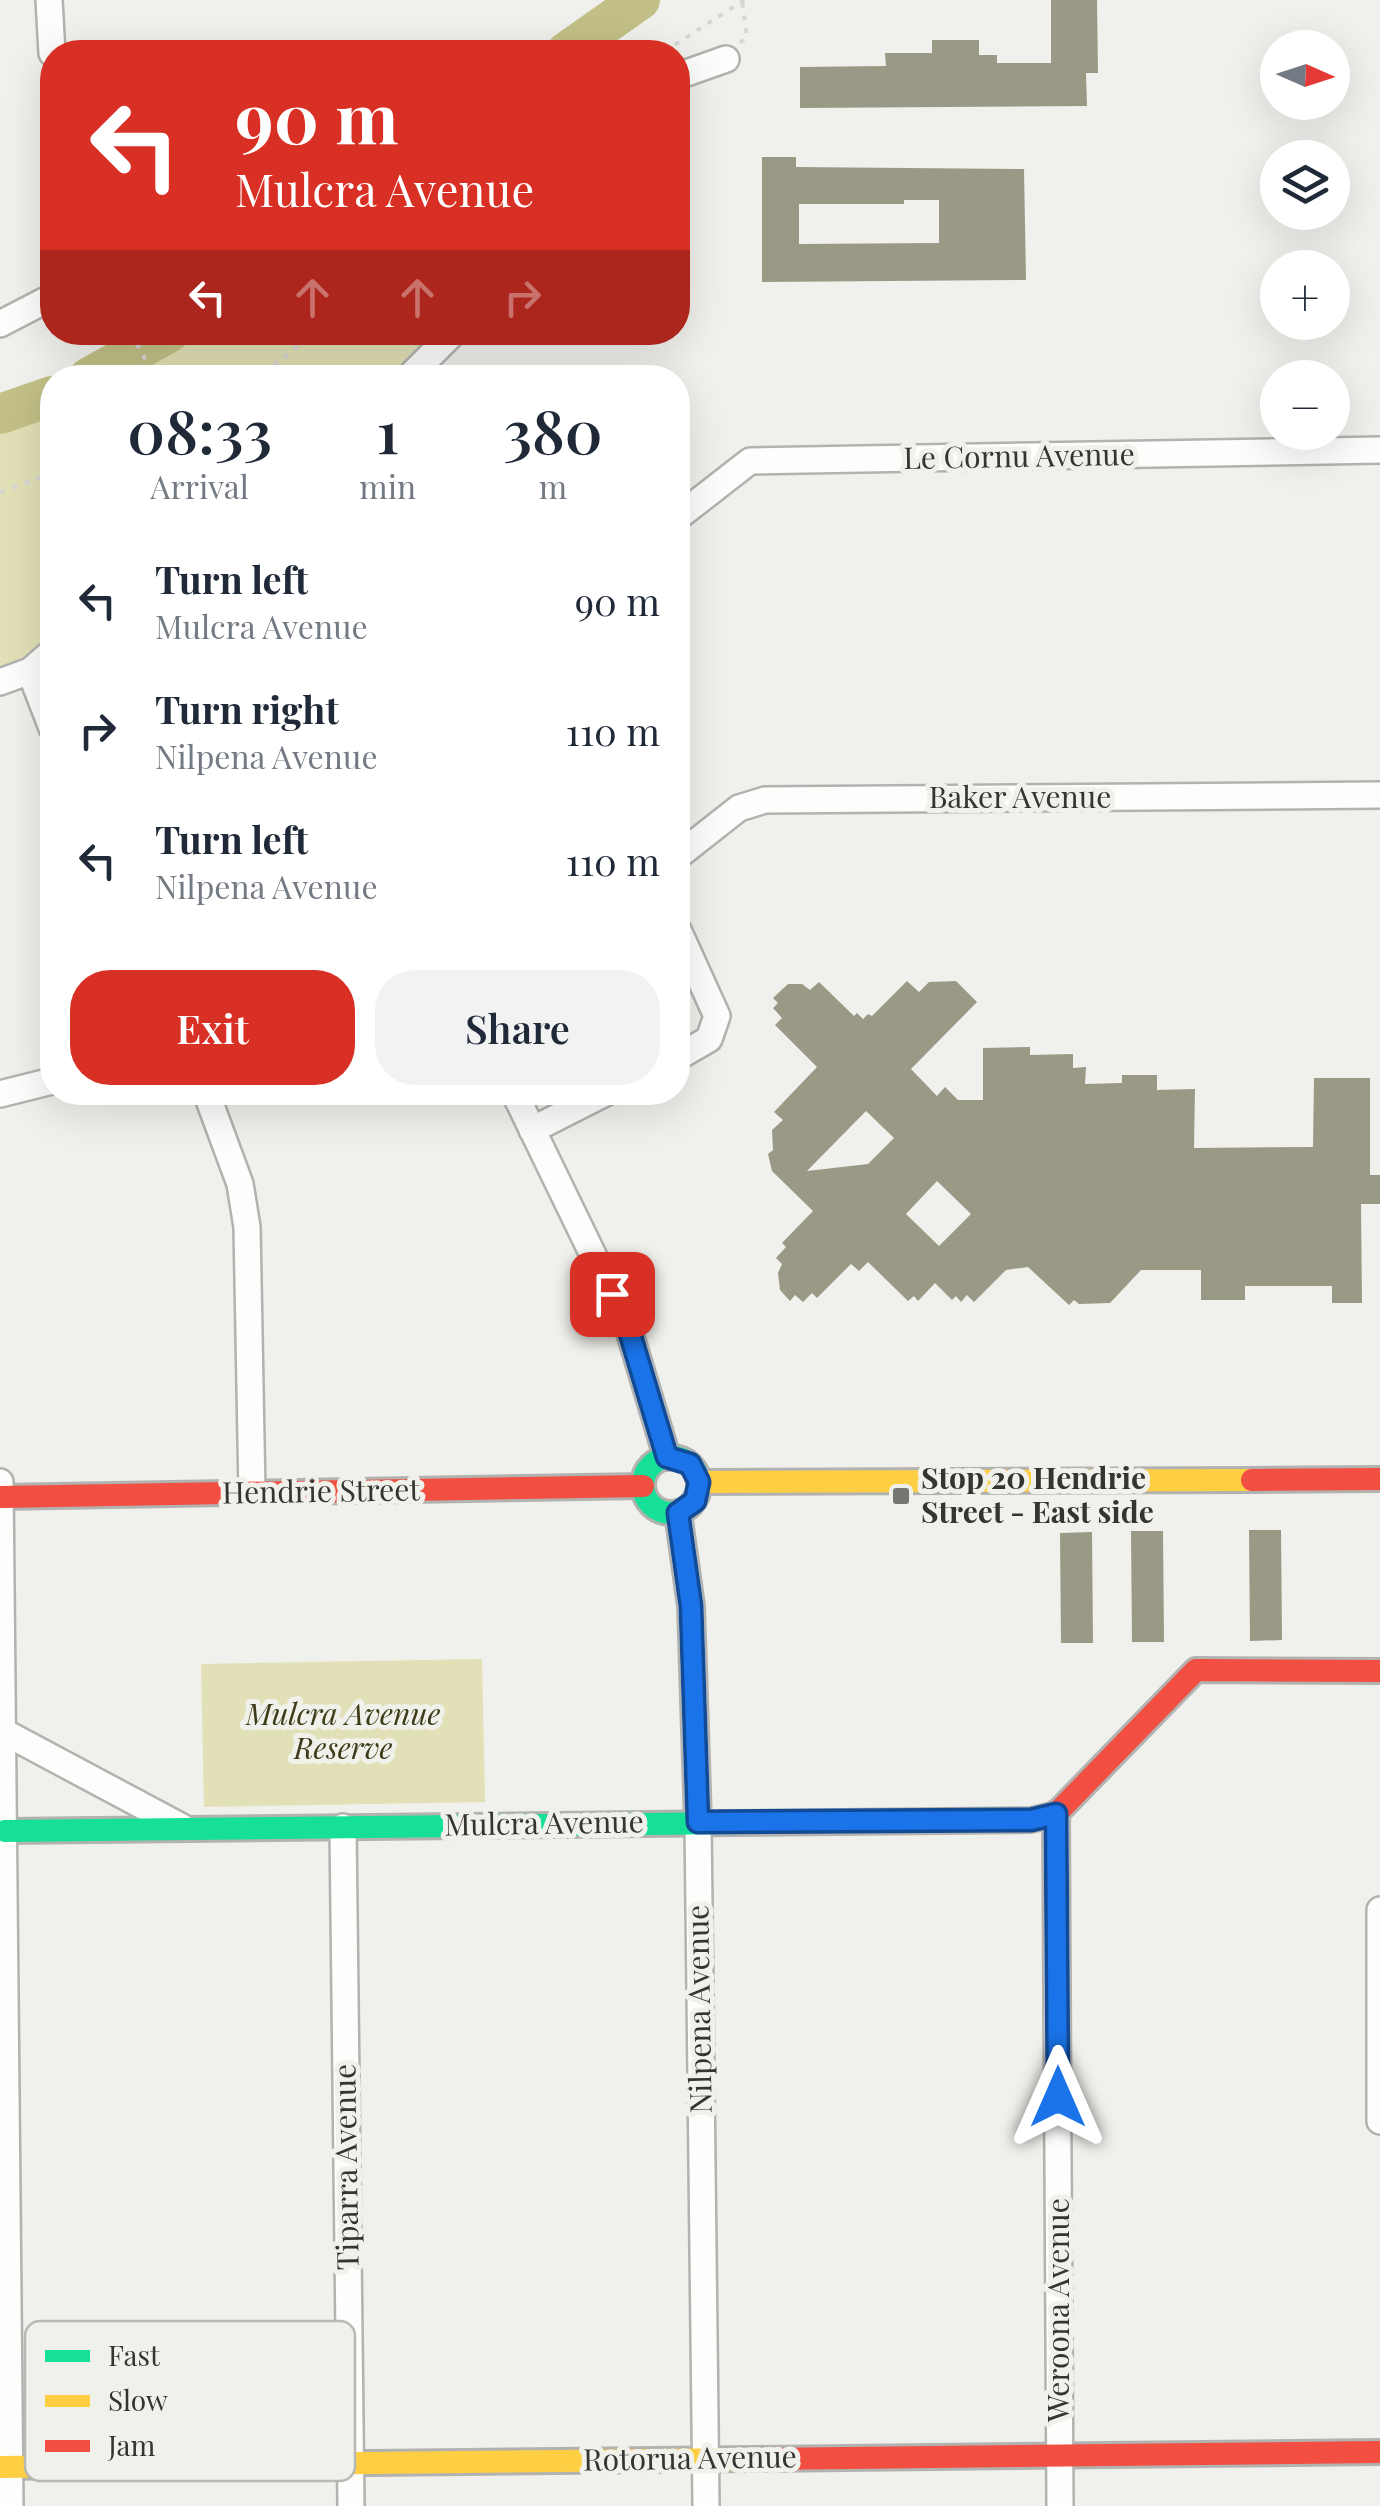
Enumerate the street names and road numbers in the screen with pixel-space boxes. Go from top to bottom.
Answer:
street label: Le Cornu Avenue [903,433,1135,477]
street label: Baker Avenue [929,776,1111,816]
street label: Hendrie Street [222,1468,421,1512]
street label: Mulcra Avenue [444,1800,644,1844]
street label: Nilpena Avenue [676,1904,720,2114]
street label: Tiparra Avenue [323,2063,367,2271]
street label: Weroona Avenue [1037,2198,1077,2423]
street label: Rotorua Avenue [583,2435,797,2479]

